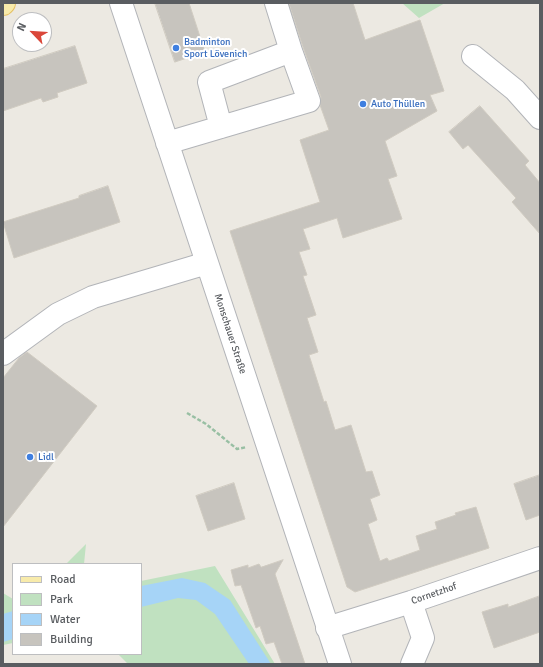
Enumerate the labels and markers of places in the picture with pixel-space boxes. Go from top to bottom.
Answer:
place label: Badminton Sport Lövenich [184,36,247,60]
marker: Badminton Sport Lövenich [171,43,181,53]
place label: Auto Thüllen [371,98,425,110]
marker: Auto Thüllen [358,99,368,109]
place label: Lidl [38,451,54,463]
marker: Lidl [25,452,35,462]

